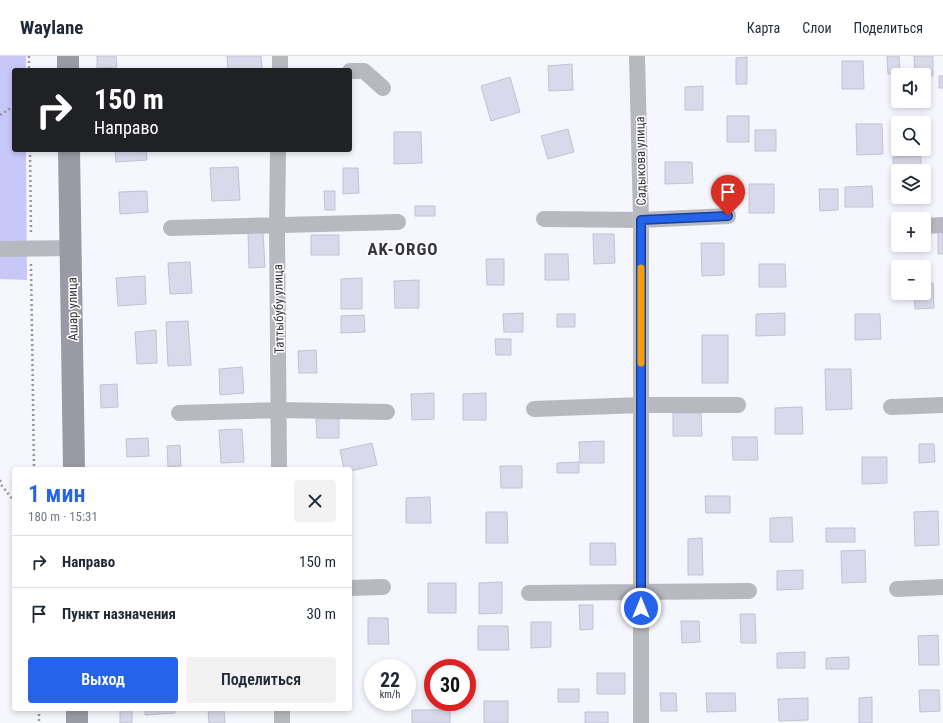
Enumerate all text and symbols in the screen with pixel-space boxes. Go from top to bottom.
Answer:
text: Waylane [20,16,83,39]
text: Карта [747,20,780,36]
text: Слои [802,20,832,36]
text: Поделиться [854,20,923,36]
map controls [891,68,931,300]
button: sound [891,68,931,108]
text: 150 m [94,83,164,116]
icon: right [28,84,80,136]
street label: Садыкова улица [632,116,649,206]
button: search [891,116,931,156]
text: Направо [94,117,159,138]
button: layers [891,164,931,204]
pin [711,175,745,216]
icon: arrive [717,181,739,203]
button: + [891,212,931,252]
district label: AK-ORGO [367,239,439,259]
button: − [891,260,931,300]
street label: Таттыбубу улица [270,264,287,354]
street label: Ашар улица [64,277,81,341]
text: 1 мин [28,480,86,508]
button: close [294,480,336,522]
text: 180 m · 15:31 [28,509,98,524]
icon: right [28,551,50,573]
text: Направо [62,553,115,571]
text: 150 m [299,553,336,571]
position arrow [620,587,662,629]
icon: arrive [28,603,50,625]
text: Пункт назначения [62,605,176,623]
text: 30 m [306,605,336,623]
button: Выход [28,657,178,703]
button: Поделиться [186,657,336,703]
speed limit sign: 30 [424,659,476,711]
text: 22 [380,668,400,692]
text: km/h [380,689,400,700]

